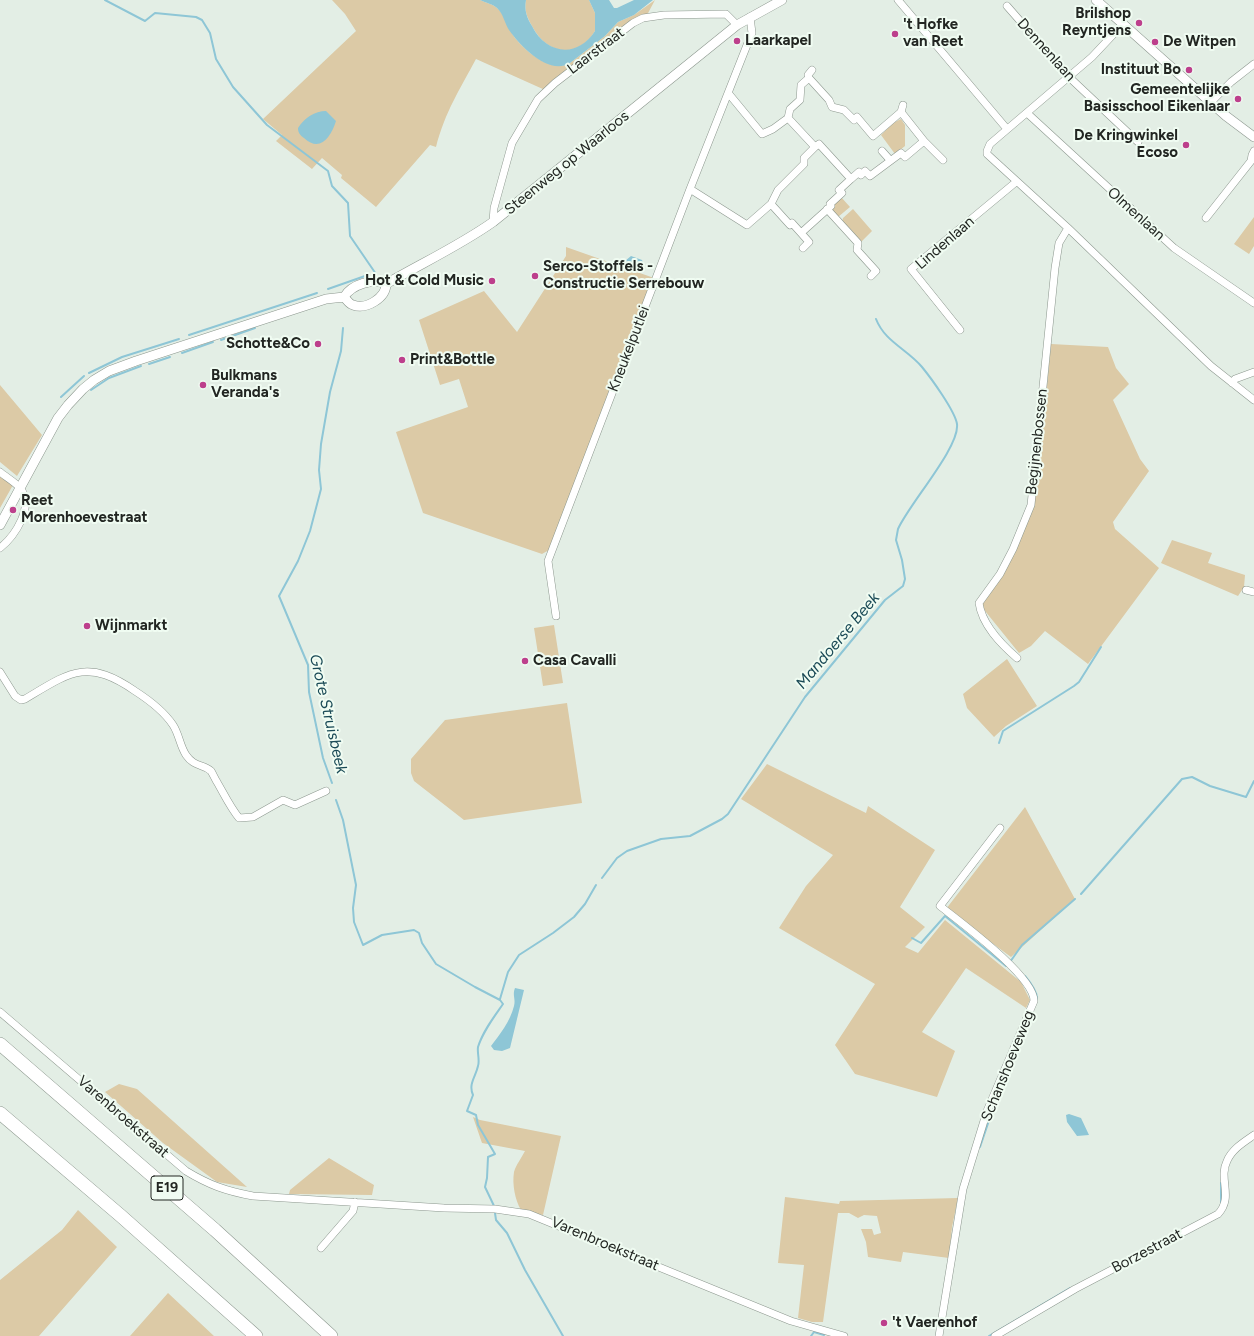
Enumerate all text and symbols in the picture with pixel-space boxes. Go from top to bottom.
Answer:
place label: Brilshop Reyntjens [1062,5,1131,40]
street label: Dennenlaan [1013,15,1079,85]
place label: 't Hofke van Reet [903,16,964,51]
marker: Brilshop Reyntjens [1134,18,1144,28]
street label: Laarstraat [564,24,628,78]
marker: 't Hofke van Reet [890,29,900,39]
place label: Laarkapel [745,32,811,50]
place label: De Witpen [1163,33,1236,51]
marker: Laarkapel [732,36,742,46]
marker: De Witpen [1150,37,1160,47]
place label: Instituut Bo [1101,61,1181,79]
marker: Instituut Bo [1184,65,1194,75]
place label: Gemeentelijke Basisschool Eikenlaar [1084,81,1230,116]
marker: Gemeentelijke Basisschool Eikenlaar [1233,94,1243,104]
street label: Steenweg op Waarloos [501,107,633,219]
place label: De Kringwinkel Ecoso [1074,127,1178,162]
marker: De Kringwinkel Ecoso [1181,140,1191,150]
street label: Olmenlaan [1104,183,1168,245]
street label: Lindenlaan [912,213,978,273]
place label: Serco-Stoffels - Constructie Serrebouw [543,258,704,293]
marker: Serco-Stoffels - Constructie Serrebouw [530,271,540,281]
place label: Hot & Cold Music [365,272,484,290]
marker: Hot & Cold Music [487,276,497,286]
street label: Kneukelputlei [604,304,654,394]
place label: Schotte&Co [226,335,310,353]
marker: Schotte&Co [313,339,323,349]
place label: Print&Bottle [410,351,495,369]
marker: Print&Bottle [397,355,407,365]
place label: Bulkmans Veranda's [211,367,279,402]
marker: Bulkmans Veranda's [198,380,208,390]
street label: Begijnenbossen [1022,388,1052,496]
place label: Reet Morenhoevestraat [21,492,147,527]
marker: Reet Morenhoevestraat [8,505,18,515]
water label: Mandoerse Beek [792,589,884,693]
place label: Wijnmarkt [95,617,167,635]
marker: Wijnmarkt [82,621,92,631]
water label: Grote Struisbeek [305,652,351,776]
place label: Casa Cavalli [533,652,616,670]
marker: Casa Cavalli [520,656,530,666]
street label: Schanshoeveweg [978,1008,1038,1124]
street label: Varenbroekstraat [73,1072,173,1162]
road number: E19 [151,1176,183,1200]
street label: Varenbroekstraat [548,1213,662,1275]
street label: Borzestraat [1109,1225,1185,1277]
place label: 't Vaerenhof [892,1314,977,1332]
marker: 't Vaerenhof [879,1318,889,1328]

